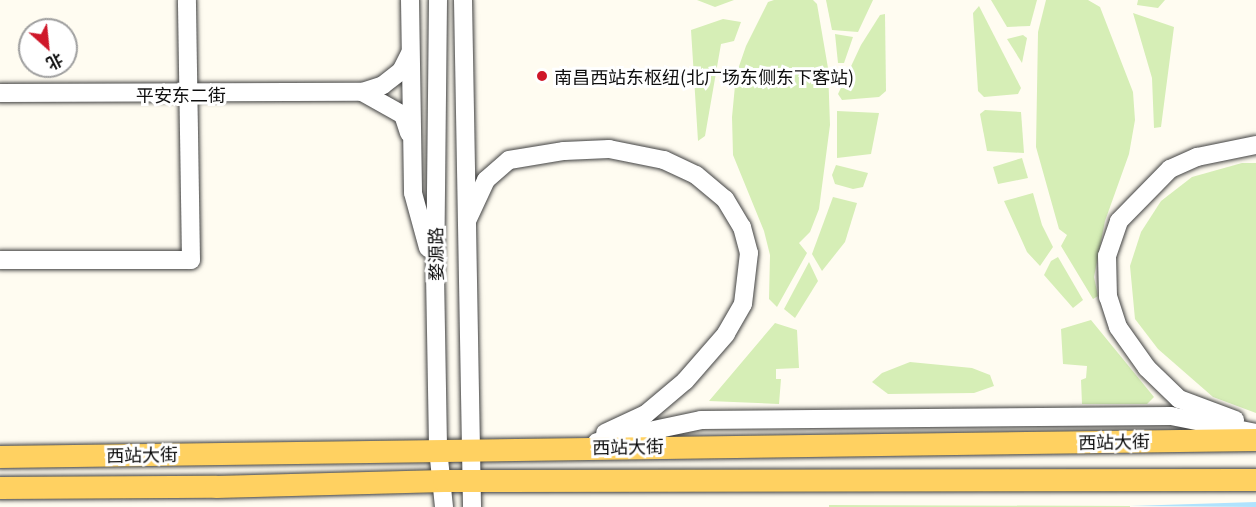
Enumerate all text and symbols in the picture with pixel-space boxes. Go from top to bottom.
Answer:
north arrow [18,18,78,78]
text: 北 [43,48,68,77]
place label: 南昌西站东枢纽(北广场东侧东下客站) [554,65,854,87]
marker: 南昌西站东枢纽(北广场东侧东下客站) [535,69,549,83]
street label: 平安东二街 [136,83,226,105]
street label: 婺源路 [424,227,446,281]
street label: 西站大街 [1078,430,1150,452]
street label: 西站大街 [592,435,664,457]
street label: 西站大街 [106,443,178,465]

